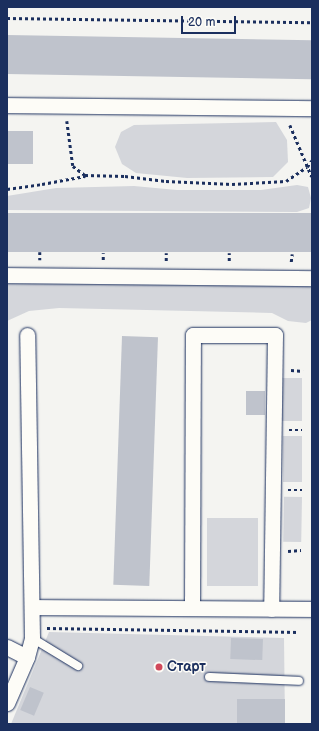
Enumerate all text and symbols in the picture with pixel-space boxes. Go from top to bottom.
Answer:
scale bar [183,8,238,34]
text: 20 m [188,15,215,30]
place label: Старт [167,659,206,675]
marker: Старт [154,662,164,672]

